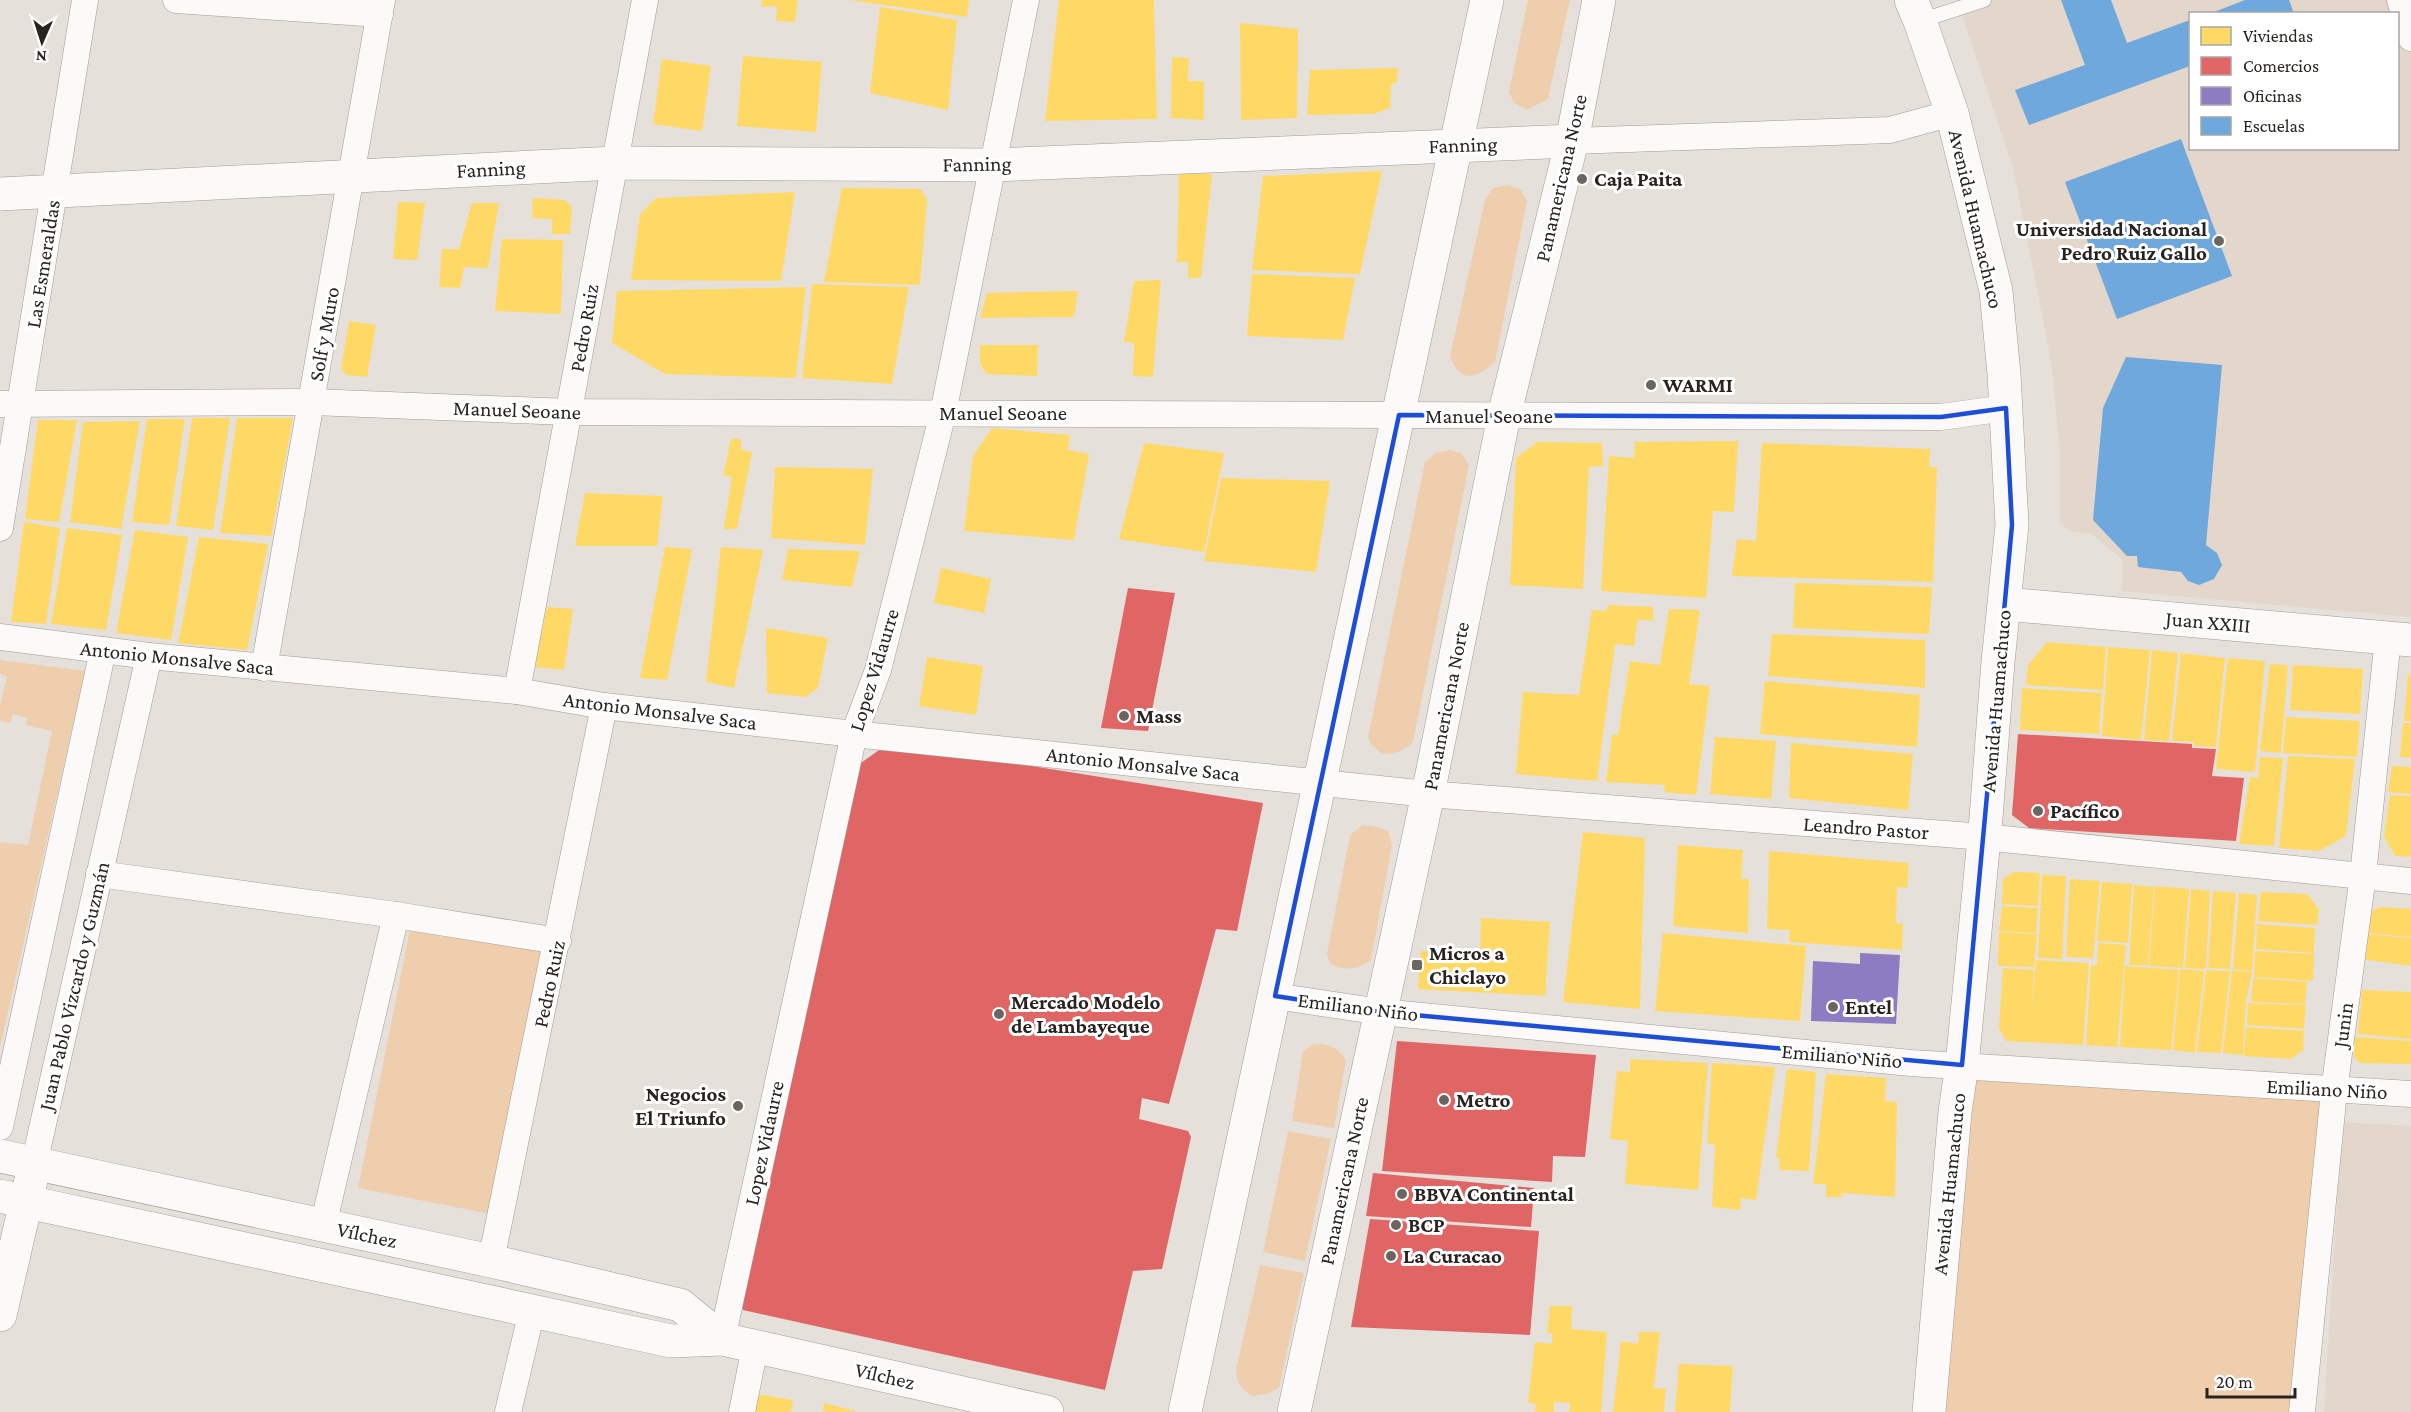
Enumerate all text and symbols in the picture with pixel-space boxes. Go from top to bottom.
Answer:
north arrow [12,12,72,72]
legend [2189,12,2399,150]
text: Viviendas [2243,26,2313,46]
text: N [35,48,47,65]
text: Comercios [2243,56,2319,76]
text: Oficinas [2243,86,2302,106]
street label: Panamericana Norte [1530,92,1592,264]
text: Escuelas [2243,116,2305,136]
street label: Avenida Huamachuco [1944,127,2008,311]
street label: Fanning [1428,132,1498,158]
street label: Fanning [942,151,1012,177]
street label: Fanning [456,155,526,183]
place label: Caja Paita [1594,167,1683,191]
marker: Caja Paita [1575,172,1589,186]
street label: Las Esmeraldas [21,198,65,330]
place label: Universidad Nacional Pedro Ruiz Gallo [2016,217,2207,265]
marker: Universidad Nacional Pedro Ruiz Gallo [2212,234,2226,248]
street label: Pedro Ruiz [564,282,604,374]
street label: Solf y Muro [304,285,344,383]
place label: WARMI [1662,373,1733,397]
marker: WARMI [1644,378,1658,392]
street label: Manuel Seoane [453,396,581,424]
street label: Manuel Seoane [939,401,1067,425]
street label: Manuel Seoane [1425,404,1553,428]
street label: Lopez Vidaurre [844,606,904,734]
street label: Juan XXIII [2162,606,2252,638]
street label: Avenida Huamachuco [1976,609,2016,793]
street label: Panamericana Norte [1418,620,1474,792]
street label: Antonio Monsalve Saca [79,636,275,680]
street label: Antonio Monsalve Saca [562,687,758,735]
place label: Mass [1136,704,1182,728]
marker: Mass [1117,709,1131,723]
street label: Antonio Monsalve Saca [1045,742,1241,786]
place label: Pacífico [2050,799,2120,823]
marker: Pacífico [2031,804,2045,818]
street label: Leandro Pastor [1802,812,1930,844]
street label: Juan Pablo Vizcardo y Guzmán [33,859,114,1115]
street label: Pedro Ruiz [528,938,570,1030]
place label: Micros a Chiclayo [1429,941,1506,989]
marker: Micros a Chiclayo [1410,958,1424,972]
street label: Emiliano Niño [1296,988,1420,1026]
place label: Mercado Modelo de Lambayeque [1011,990,1161,1038]
place label: Entel [1845,995,1892,1019]
marker: Entel [1826,1000,1840,1014]
street label: Junin [2328,1001,2358,1051]
marker: Mercado Modelo de Lambayeque [992,1007,1006,1021]
street label: Emiliano Niño [1781,1039,1903,1073]
street label: Emiliano Niño [2266,1074,2388,1104]
street label: Lopez Vidaurre [739,1079,789,1207]
place label: Negocios El Triunfo [635,1082,726,1130]
place label: Metro [1456,1088,1510,1112]
street label: Avenida Huamachuco [1928,1092,1970,1276]
marker: Metro [1437,1093,1451,1107]
street label: Panamericana Norte [1314,1095,1374,1267]
marker: Negocios El Triunfo [731,1099,745,1113]
place label: BBVA Continental [1414,1182,1574,1206]
marker: BBVA Continental [1395,1187,1409,1201]
place label: BCP [1408,1213,1445,1237]
street label: Vílchez [335,1217,399,1253]
marker: BCP [1389,1218,1403,1232]
place label: La Curacao [1403,1244,1502,1268]
marker: La Curacao [1384,1249,1398,1263]
street label: Vílchez [853,1357,917,1395]
scale bar [2207,1361,2296,1399]
text: 20 m [2216,1372,2253,1392]

